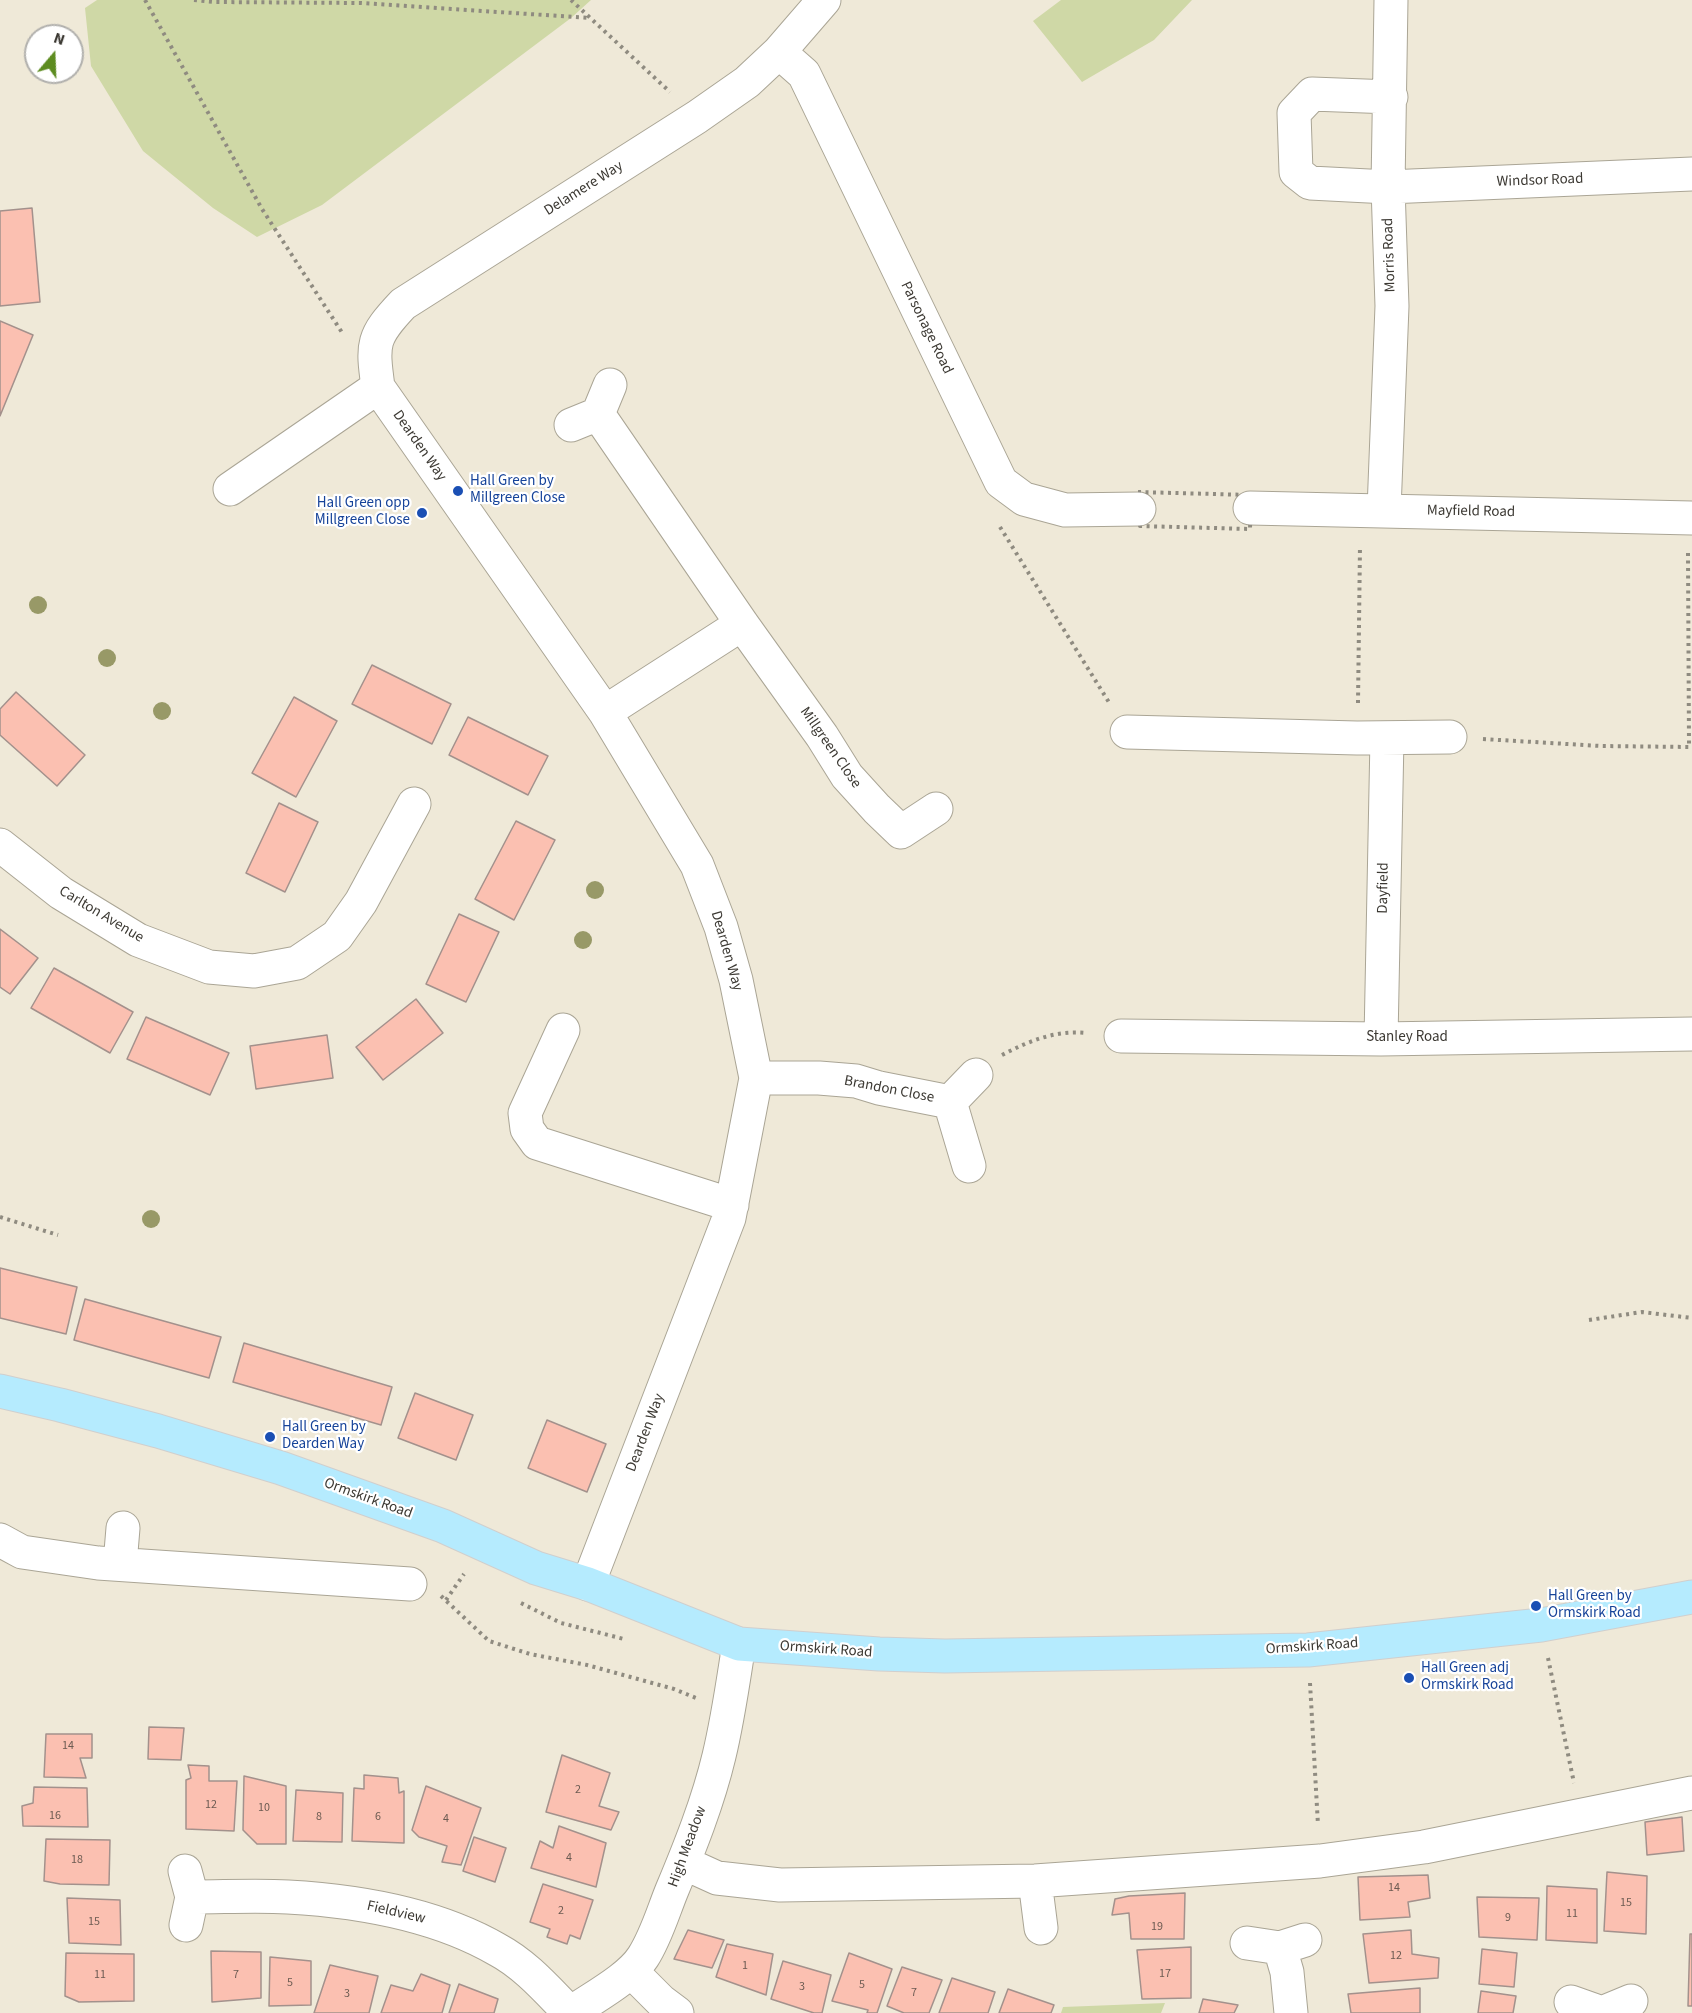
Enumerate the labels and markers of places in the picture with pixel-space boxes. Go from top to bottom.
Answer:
place label: Hall Green by Millgreen Close [470,473,565,508]
marker: Hall Green by Millgreen Close [451,484,465,498]
place label: Hall Green opp Millgreen Close [315,495,410,530]
marker: Hall Green opp Millgreen Close [415,506,429,520]
place label: Hall Green by Dearden Way [282,1419,366,1454]
marker: Hall Green by Dearden Way [263,1430,277,1444]
place label: Hall Green by Ormskirk Road [1548,1588,1641,1623]
marker: Hall Green by Ormskirk Road [1529,1599,1543,1613]
place label: Hall Green adj Ormskirk Road [1421,1660,1514,1695]
marker: Hall Green adj Ormskirk Road [1402,1671,1416,1685]

